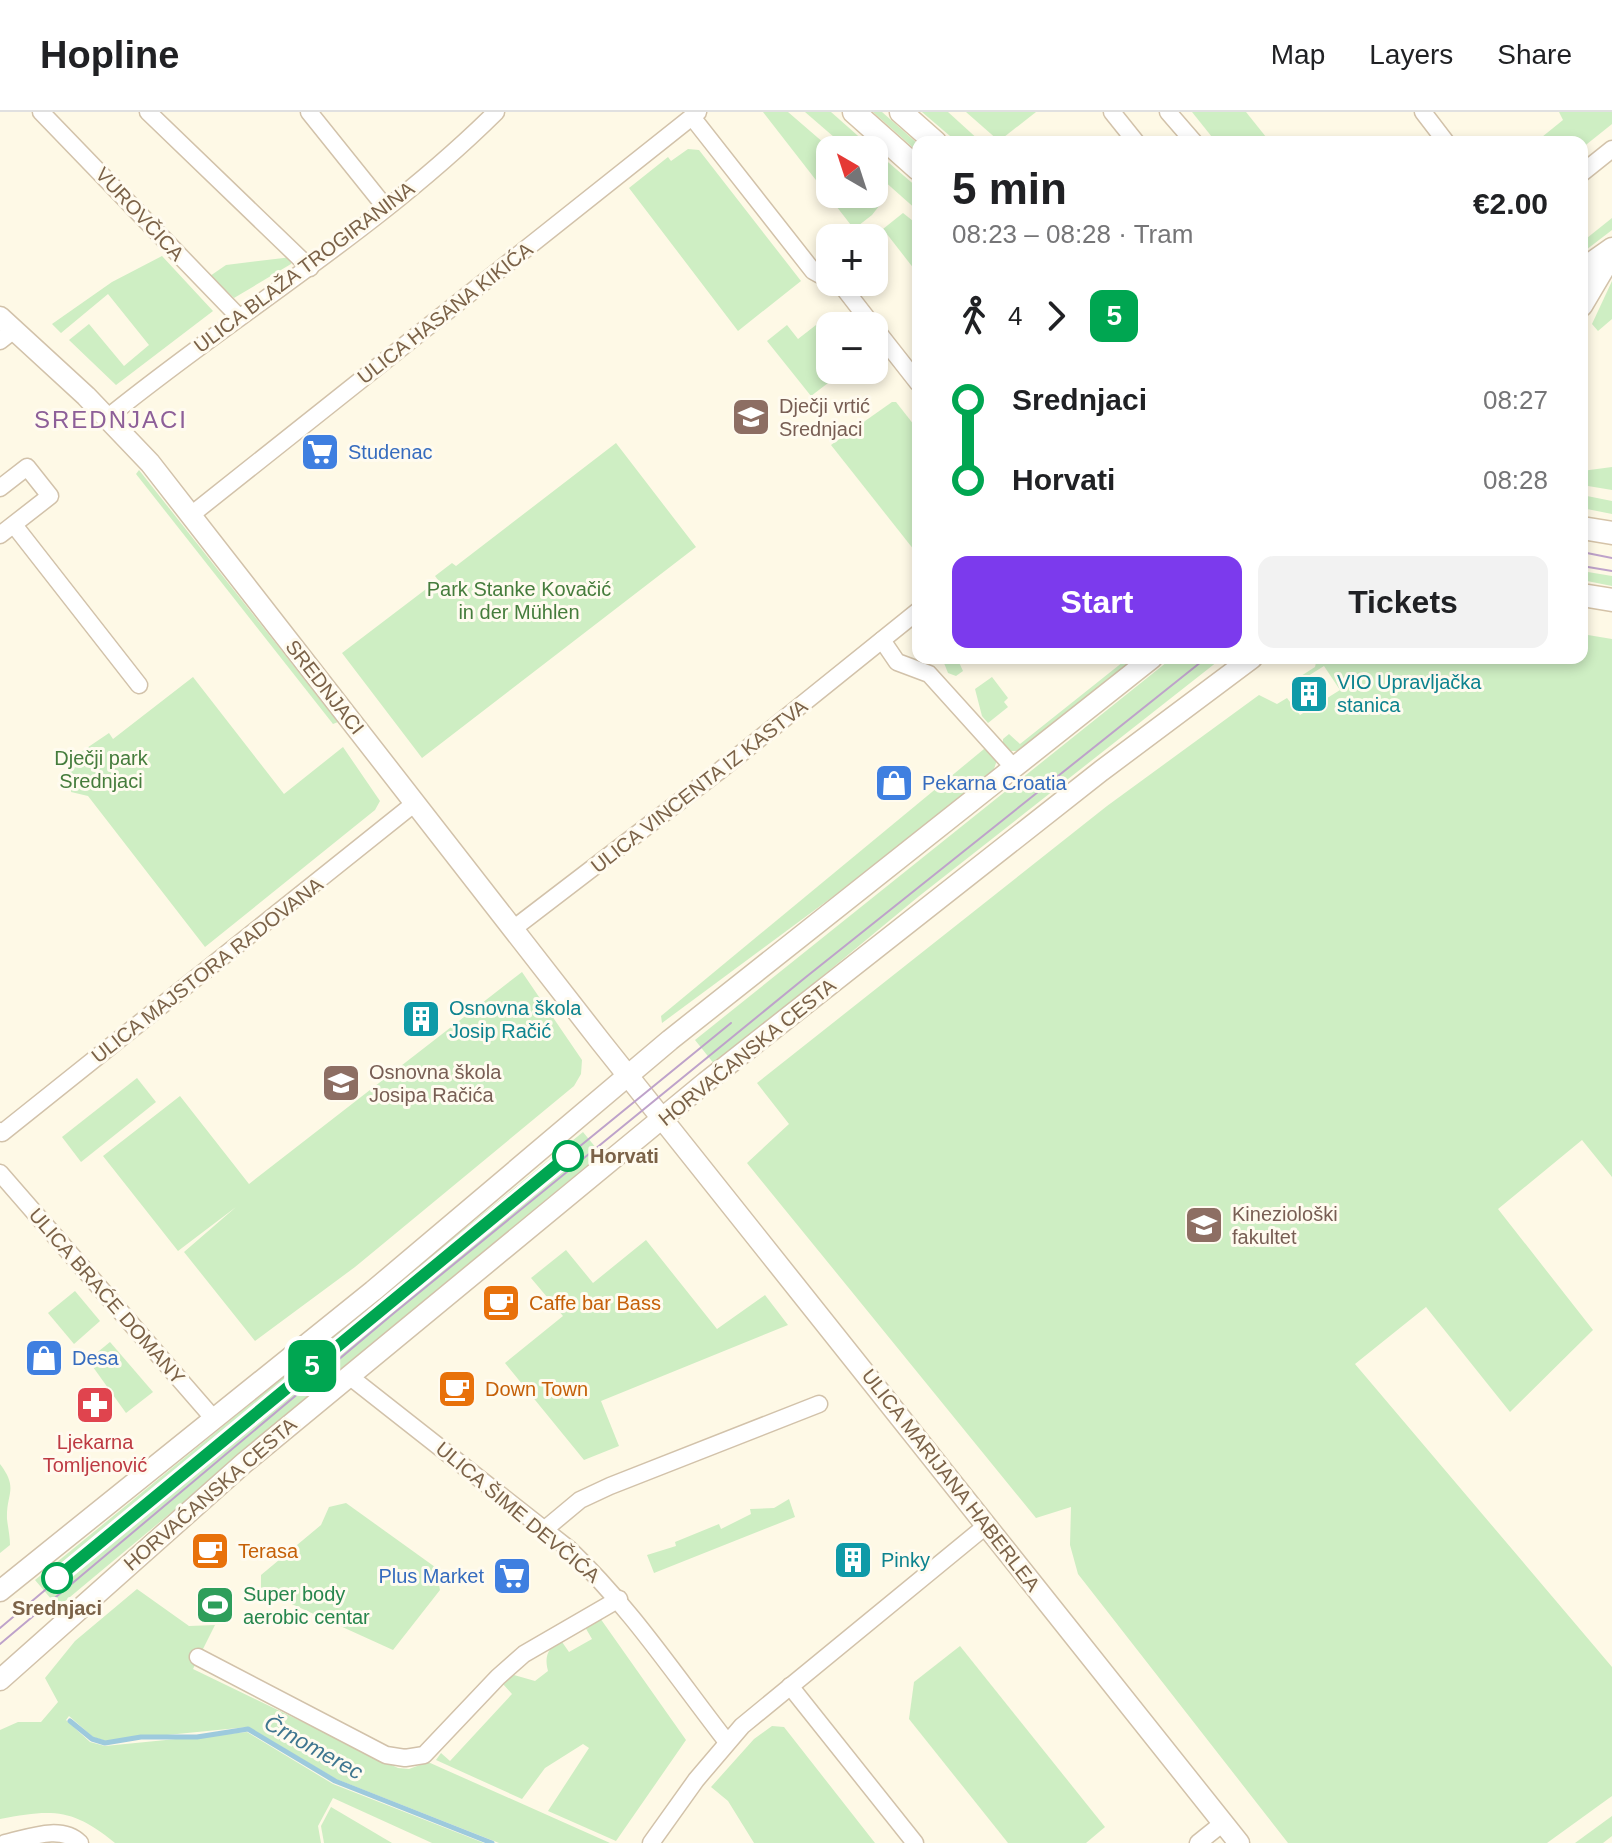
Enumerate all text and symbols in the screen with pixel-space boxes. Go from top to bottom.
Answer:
text: Hopline [40,34,179,76]
text: Map [1271,39,1325,70]
text: Layers [1369,39,1453,70]
text: Share [1497,39,1572,70]
north arrow [816,136,888,208]
map controls [816,136,888,384]
street label: VUROVČICA [91,163,189,265]
text: 5 min [952,164,1067,213]
street label: ULICA BLAŽA TROGIRANINA [190,177,419,357]
text: €2.00 [1473,187,1548,220]
text: 08:23 – 08:28 · Tram [952,219,1193,249]
button: + [816,224,888,296]
street label: ULICA HASANA KIKIĆA [353,238,537,388]
icon: walk [952,294,996,338]
icon: forward [1034,294,1078,338]
text: 5 [1106,300,1122,331]
text: 4 [1008,301,1022,331]
button: − [816,312,888,384]
text: Srednjaci [1012,383,1147,416]
text: 08:27 [1483,385,1548,415]
place label: Dječji vrtić Srednjaci [779,395,870,440]
school or university icon: Dječji vrtić Srednjaci [730,396,772,438]
district label: SREDNJACI [34,406,188,433]
supermarket icon: Studenac [299,431,341,473]
place label: Studenac [348,441,433,463]
text: Horvati [1012,463,1115,496]
text: 08:28 [1483,465,1548,495]
button: Start [952,556,1242,648]
button: Tickets [1258,556,1548,648]
park label: Park Stanke Kovačić in der Mühlen [427,578,611,623]
street label: SREDNJACI [281,636,369,738]
place label: VIO Upravljačka stanica [1337,671,1482,716]
building icon: VIO Upravljačka stanica [1288,673,1330,715]
street label: ULICA VINCENTA IZ KASTVA [587,694,812,877]
park label: Dječji park Srednjaci [54,747,149,792]
shop icon: Pekarna Croatia [873,762,915,804]
place label: Pekarna Croatia [922,772,1067,794]
street label: ULICA MAJSTORA RADOVANA [87,873,327,1067]
street label: HORVAĆANSKA CESTA [654,973,840,1130]
place label: Osnovna škola Josip Račić [449,997,582,1042]
building icon: Osnovna škola Josip Račić [400,998,442,1040]
place label: Osnovna škola Josipa Račića [369,1061,502,1106]
school or university icon: Osnovna škola Josipa Račića [320,1062,362,1104]
marker: Horvati [553,1141,583,1171]
place label: Horvati [590,1145,659,1167]
place label: Kineziološki fakultet [1232,1203,1338,1248]
street label: ULICA BRAĆE DOMANY [25,1204,189,1388]
school or university icon: Kineziološki fakultet [1183,1204,1225,1246]
cafe icon: Caffe bar Bass [480,1282,522,1324]
place label: Caffe bar Bass [529,1292,661,1314]
shop icon: Desa [23,1337,65,1379]
line badge: 5 [286,1340,338,1392]
place label: Desa [72,1347,120,1369]
text: 5 [304,1350,320,1381]
street label: ULICA MARIJANA HABERLEA [857,1365,1045,1596]
cafe icon: Down Town [436,1368,478,1410]
place label: Down Town [485,1378,588,1400]
pharmacy icon: Ljekarna Tomljenović [74,1384,116,1426]
street label: HORVAĆANSKA CESTA [119,1413,301,1575]
place label: Ljekarna Tomljenović [43,1431,147,1476]
street label: ULICA ŠIME DEVČIĆA [432,1437,605,1587]
cafe icon: Terasa [189,1530,231,1572]
building icon: Pinky [832,1539,874,1581]
place label: Terasa [238,1540,299,1562]
place label: Pinky [881,1549,930,1571]
supermarket icon: Plus Market [491,1555,533,1597]
marker: Srednjaci [42,1563,72,1593]
place label: Plus Market [378,1565,484,1587]
place label: Super body aerobic centar [243,1583,370,1628]
sports icon: Super body aerobic centar [194,1584,236,1626]
place label: Srednjaci [12,1597,102,1619]
water label: Črnomerec [260,1710,367,1785]

